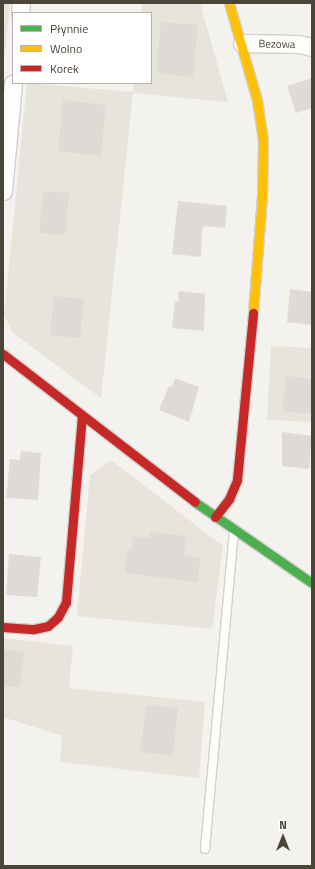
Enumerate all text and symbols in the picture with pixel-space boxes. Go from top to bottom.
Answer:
legend [12,12,152,84]
text: Płynnie [50,19,88,38]
street label: Bezowa [258,37,296,51]
text: Wolno [50,39,82,58]
text: Korek [50,59,79,78]
north arrow [263,817,303,857]
text: N [279,817,287,833]

